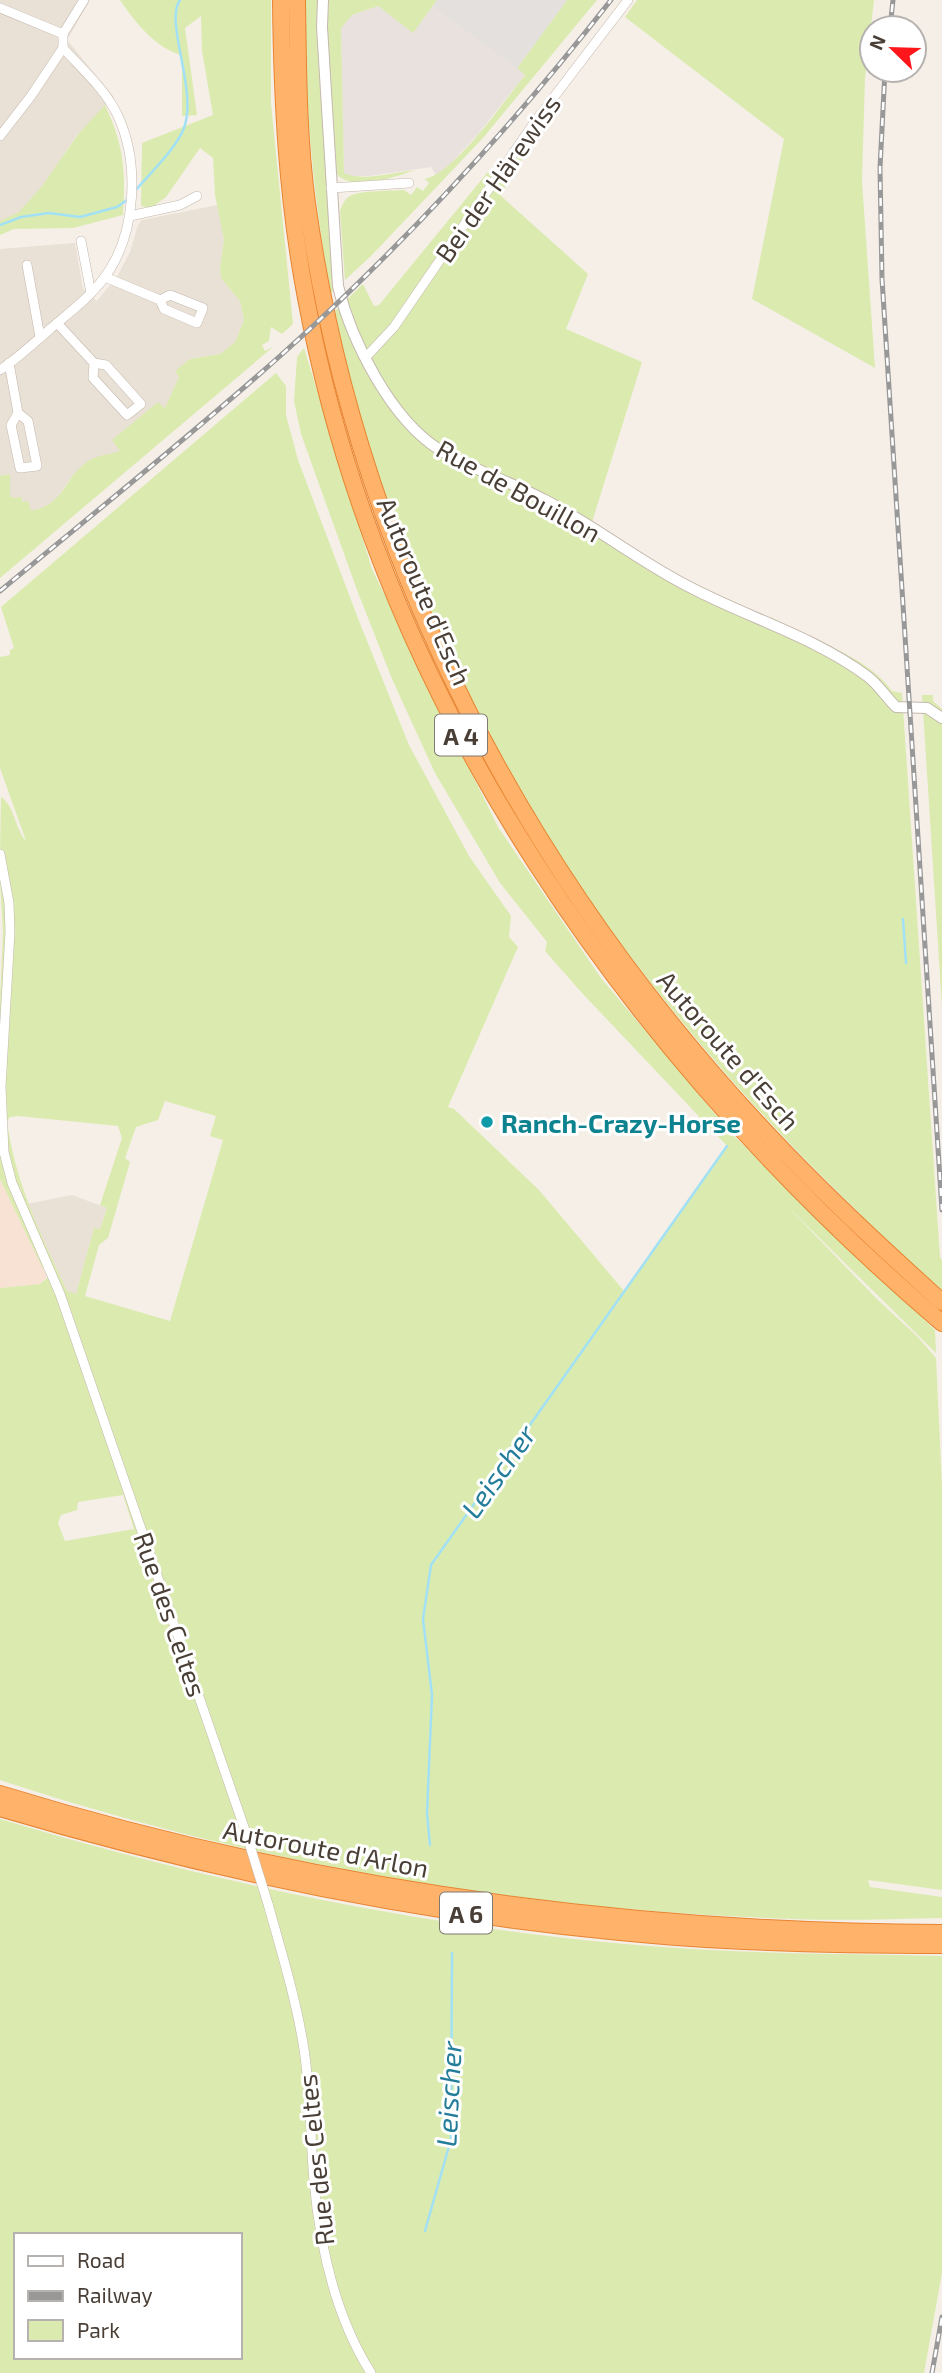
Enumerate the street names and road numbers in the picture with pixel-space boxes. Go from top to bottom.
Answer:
street label: Bei der Härewiss [428,88,566,268]
street label: Rue de Bouillon [432,432,606,548]
street label: Autoroute d'Esch [371,492,479,690]
road number: A 4 [435,714,487,756]
street label: Autoroute d'Esch [651,964,807,1136]
street label: Rue des Celtes [128,1528,214,1700]
street label: Autoroute d'Arlon [221,1813,431,1883]
road number: A 6 [440,1892,492,1934]
street label: Rue des Celtes [291,2073,339,2247]

